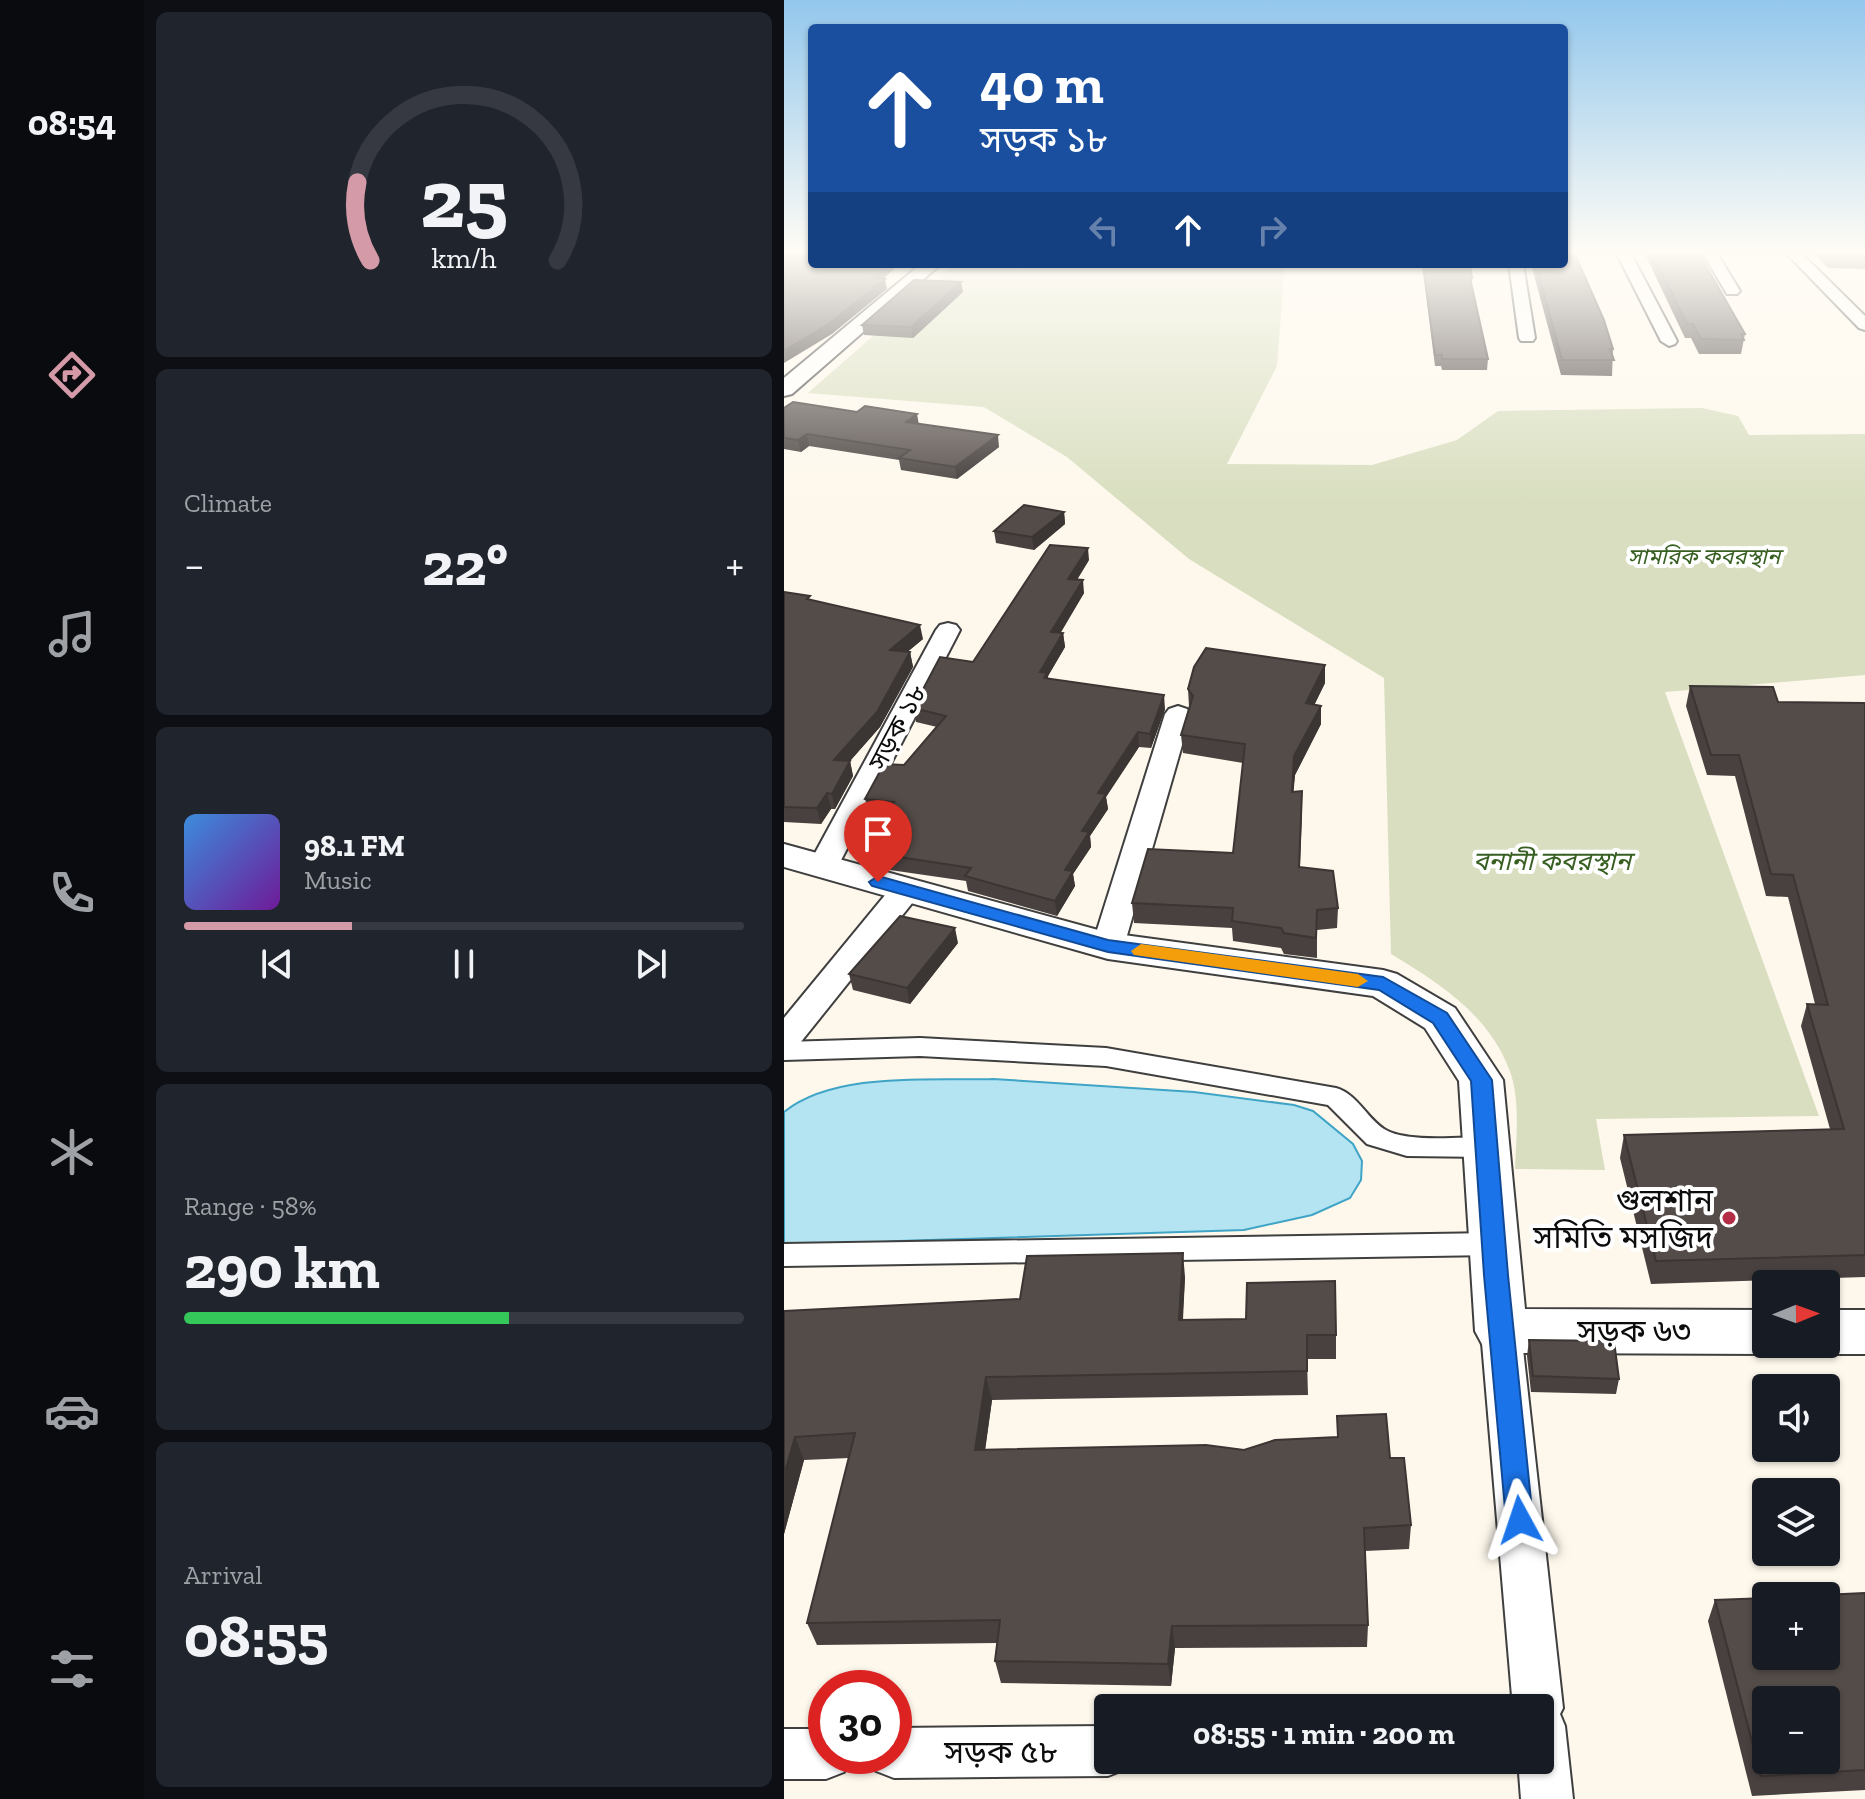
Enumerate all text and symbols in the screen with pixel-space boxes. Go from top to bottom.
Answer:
text: 40 m [980,50,1104,117]
icon: ahead [848,56,952,160]
text: 08:54 [28,101,116,144]
text: সড়ক ১৮ [980,118,1108,161]
text: 25 [420,147,508,247]
icon: left [1082,208,1126,252]
icon: ahead [1166,208,1210,252]
icon: right [1250,208,1294,252]
text: km/h [431,241,497,275]
icon: directions [44,347,100,403]
text: Climate [184,487,272,519]
text: 22° [422,528,508,600]
text: − [184,538,205,591]
text: + [725,538,744,591]
park label: সামরিক কবরস্থান [1628,543,1784,570]
icon: music [44,606,100,662]
street label: সড়ক ১৮ [861,679,933,776]
pin [844,800,912,882]
icon: arrive [856,812,900,856]
text: 98.1 FM [304,828,405,864]
park label: বনানী কবরস্থান [1473,845,1635,877]
text: Music [304,864,372,896]
icon: phone [44,865,100,921]
icon: previous [255,942,299,986]
icon: pause [442,942,486,986]
icon: next [629,942,673,986]
icon: climate [44,1124,100,1180]
place label: গুলশান সমিতি মসজিদ [1532,1181,1714,1256]
text: Range · 58% [184,1190,317,1222]
marker: গুলশান সমিতি মসজিদ [1720,1209,1738,1227]
text: 290 km [184,1231,380,1303]
north arrow [1752,1270,1840,1358]
map controls [1752,1270,1840,1774]
street label: সড়ক ৬৩ [1576,1312,1691,1350]
button: sound [1752,1374,1840,1462]
icon: car [44,1383,100,1439]
position arrow [1478,1478,1562,1562]
button: layers [1752,1478,1840,1566]
text: Arrival [184,1559,262,1591]
button: + [1752,1582,1840,1670]
text: 08:55 [184,1600,328,1672]
icon: filters [44,1641,100,1697]
speed limit sign: 30 [808,1670,912,1774]
button: − [1752,1686,1840,1774]
text: 08:55 · 1 min · 200 m [1193,1716,1455,1752]
street label: সড়ক ৫৮ [943,1733,1058,1771]

